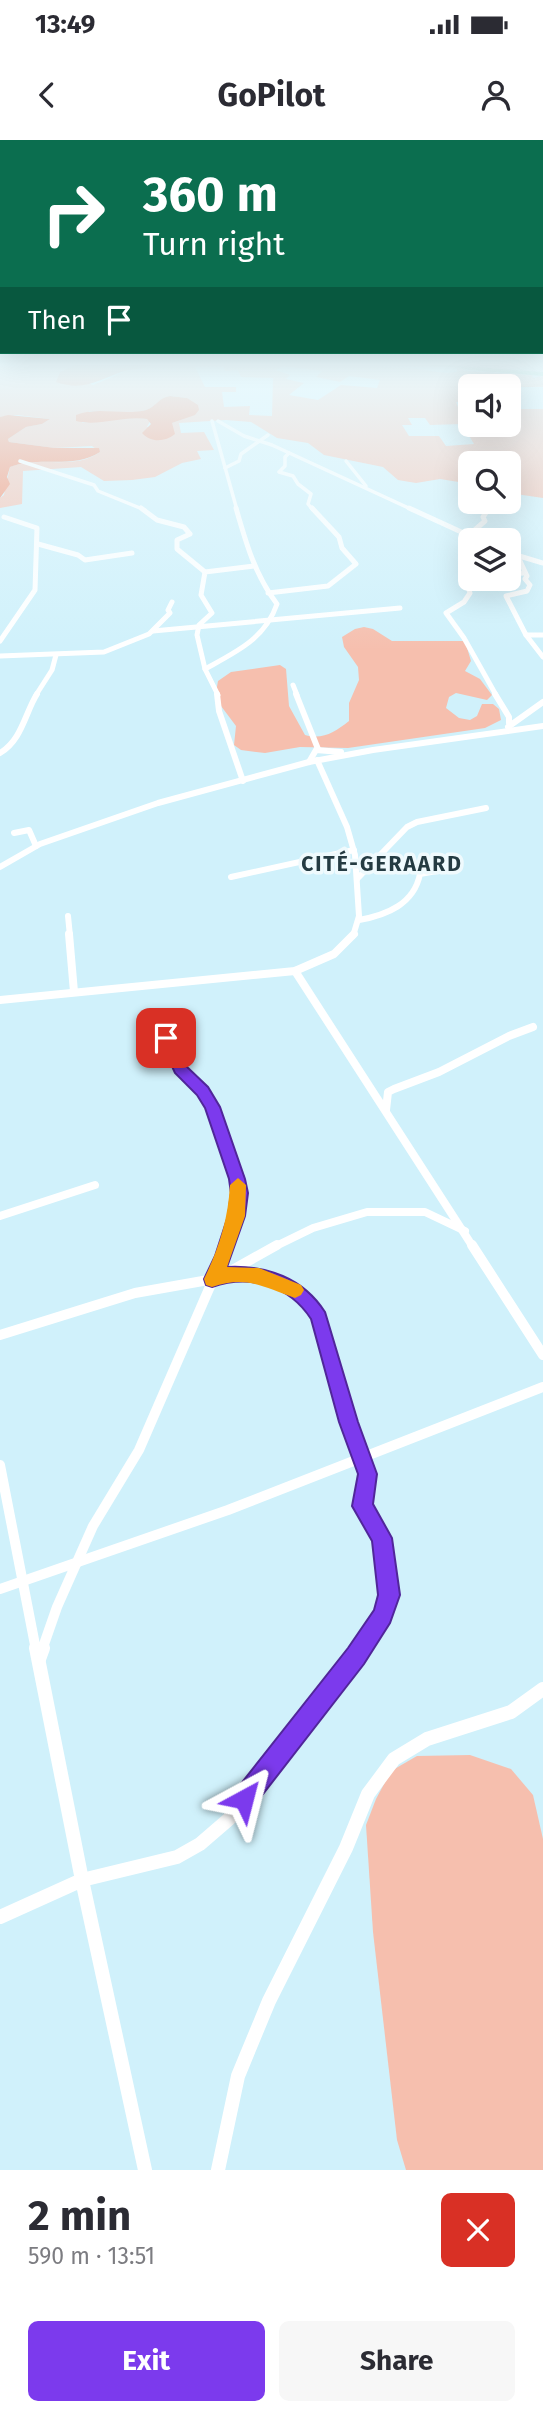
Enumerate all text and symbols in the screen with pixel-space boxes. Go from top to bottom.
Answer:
text: 13:49 [35,9,95,40]
icon: back [28,76,66,114]
text: GoPilot [218,76,325,114]
icon: person [477,76,515,114]
text: 360 m [143,165,278,224]
icon: right [28,168,119,259]
text: Turn right [143,225,285,263]
icon: arrive [100,301,138,339]
text: Then [28,305,86,336]
map controls [458,374,521,591]
button: sound [458,374,521,437]
button: search [458,451,521,514]
button: layers [458,528,521,591]
district label: CITÉ-GERAARD [301,850,463,877]
pin [136,1008,196,1068]
icon: arrive [147,1019,185,1057]
position arrow [207,1762,281,1836]
text: 2 min [28,2191,131,2241]
button: close [441,2193,515,2267]
text: 590 m · 13:51 [28,2242,155,2270]
button: Exit [28,2321,265,2401]
button: Share [279,2321,515,2401]

